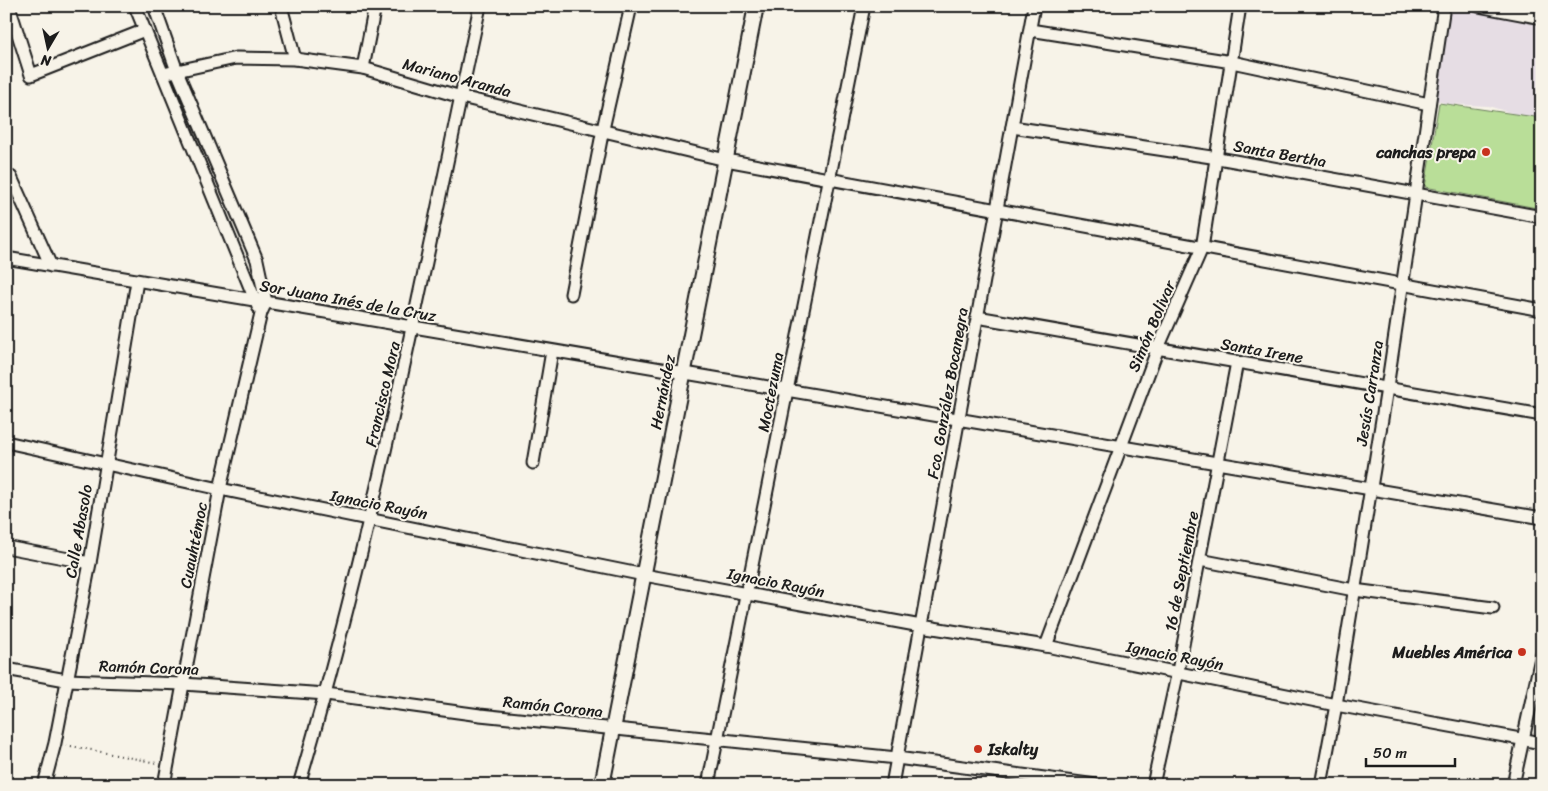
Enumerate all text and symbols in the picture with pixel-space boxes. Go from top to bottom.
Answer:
north arrow [22,22,72,72]
text: N [39,47,54,74]
street label: Mariano Aranda [399,49,514,106]
street label: Santa Bertha [1231,131,1329,176]
place label: canchas prepa [1375,138,1476,167]
marker: canchas prepa [1480,146,1492,158]
street label: Sor Juana Inés de la Cruz [257,271,439,330]
street label: Simón Bolivar [1119,275,1184,377]
street label: Fco. González Bocanegra [918,305,977,481]
street label: Santa Irene [1218,329,1305,372]
street label: Francisco Mora [356,338,409,450]
street label: Jesús Carranza [1347,338,1392,449]
street label: Moctezuma [749,350,792,435]
street label: Hernández [641,352,684,432]
street label: Ignacio Rayón [327,481,430,528]
street label: Calle Abasolo [56,482,101,580]
street label: Cuauhtémoc [171,500,216,591]
street label: 16 de Septiembre [1156,508,1207,634]
street label: Ignacio Rayón [724,559,827,606]
street label: Ignacio Rayón [1123,632,1226,679]
place label: Muebles América [1391,638,1513,667]
marker: Muebles América [1516,646,1528,658]
street label: Ramón Corona [98,651,200,684]
street label: Ramón Corona [502,687,604,726]
place label: Iskalty [987,735,1039,764]
scale bar [1366,736,1454,768]
text: 50 m [1373,740,1408,766]
marker: Iskalty [972,743,984,755]

